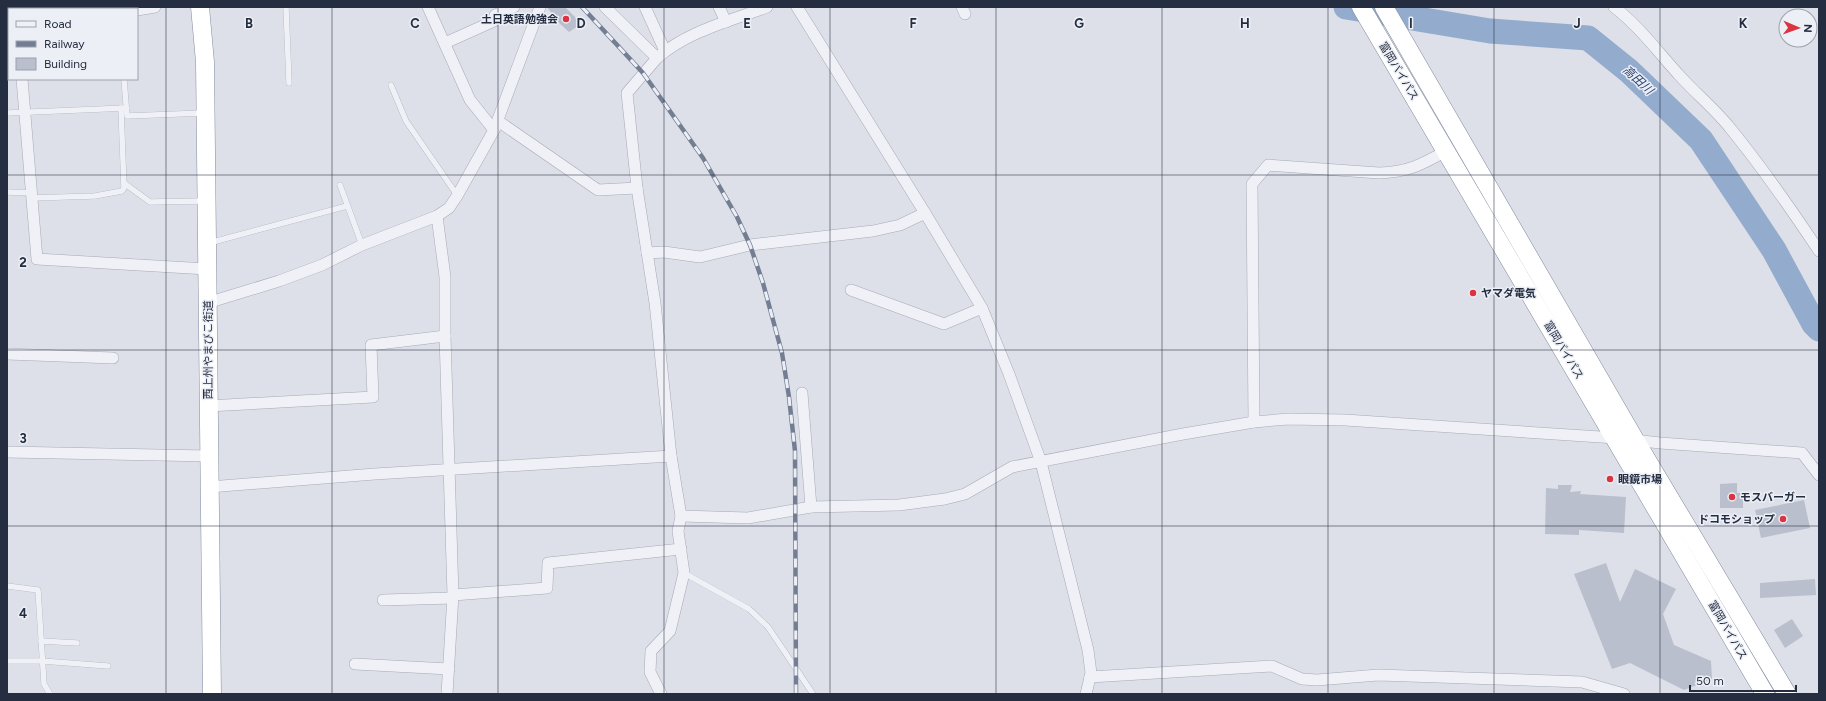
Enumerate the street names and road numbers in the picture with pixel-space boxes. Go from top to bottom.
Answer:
street label: 富岡バイパス [1376,40,1421,103]
street label: 西上州やまびこ街道 [202,301,215,400]
street label: 富岡バイパス [1541,319,1586,382]
street label: 富岡バイパス [1705,599,1750,662]

